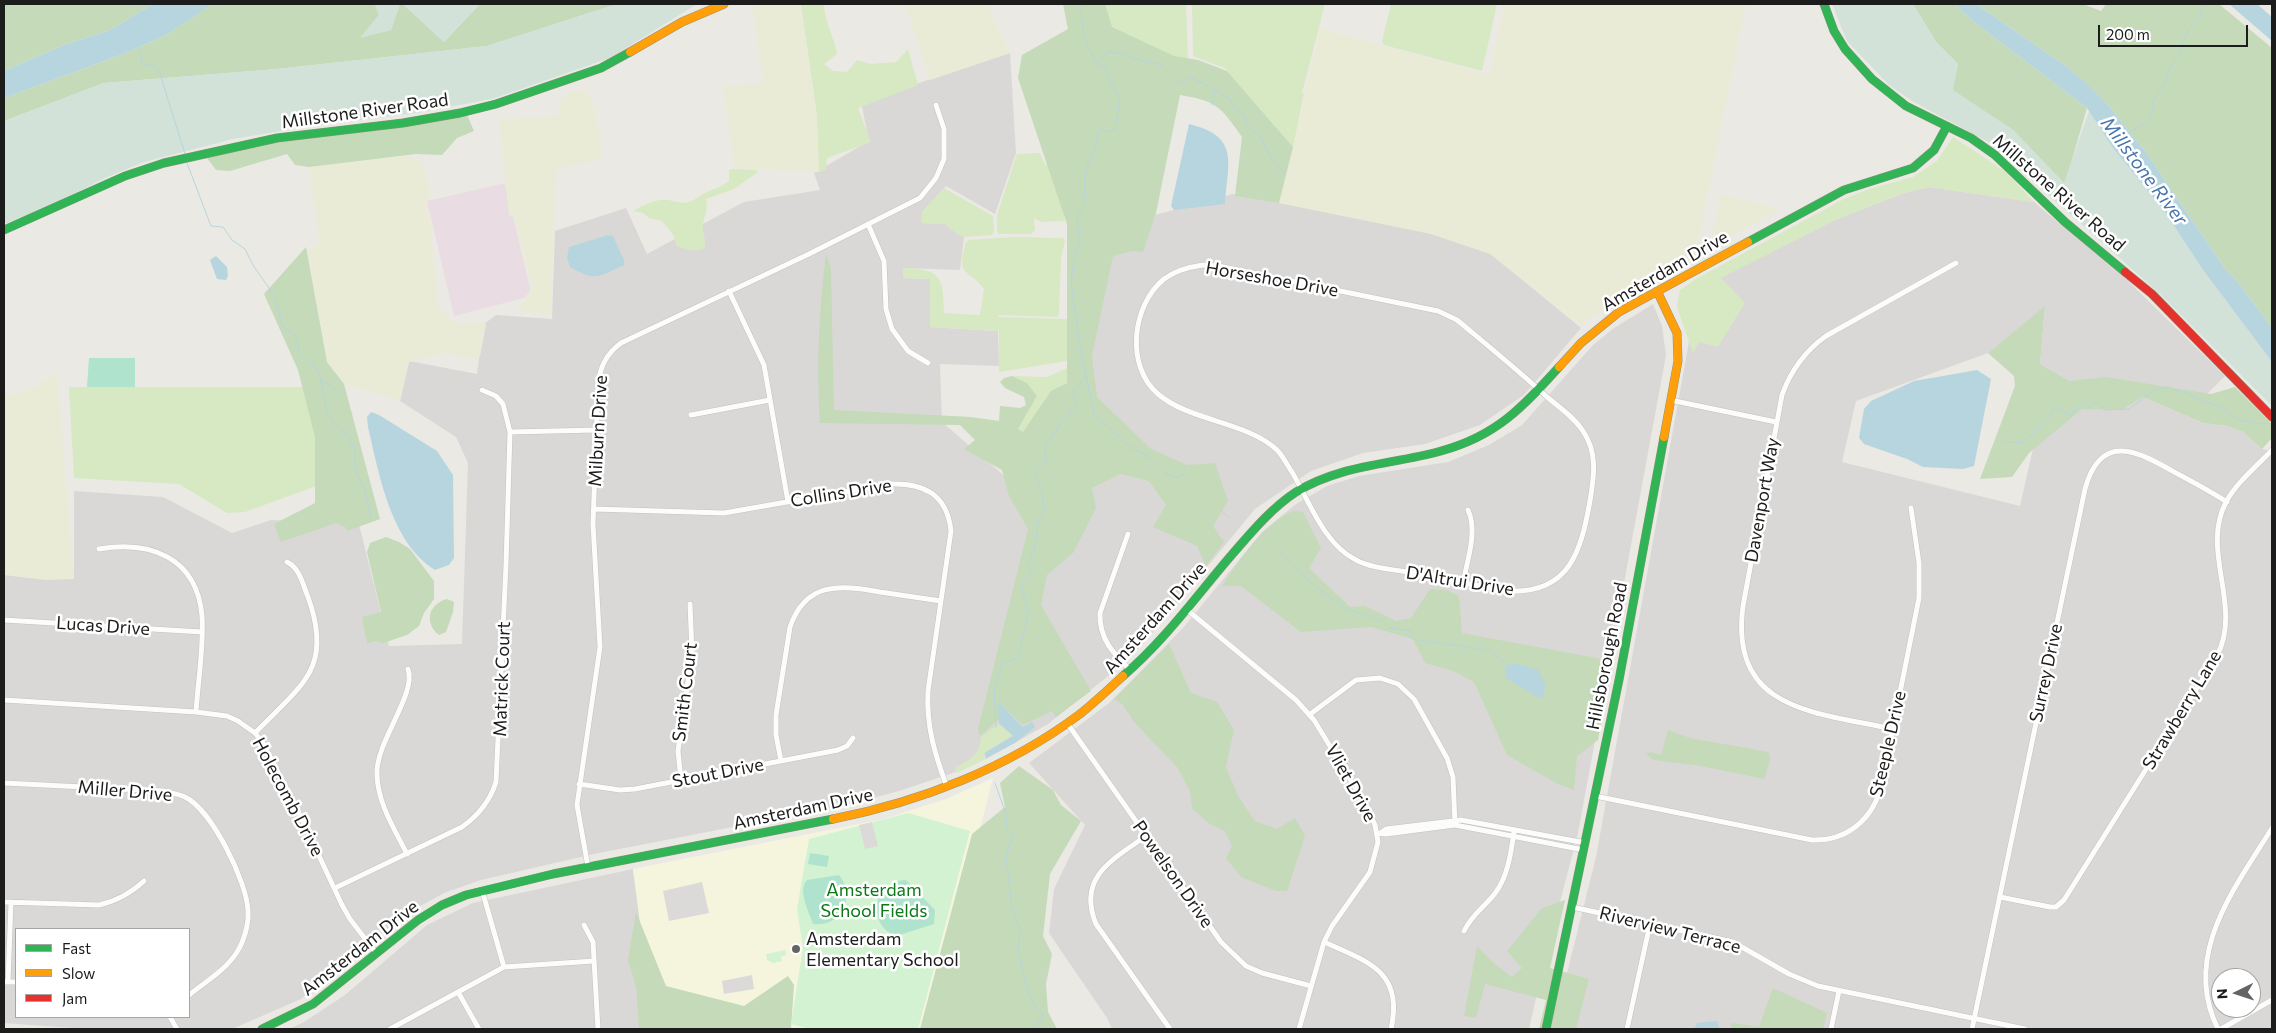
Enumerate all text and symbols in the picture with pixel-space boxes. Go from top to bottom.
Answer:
scale bar [2101,15,2251,47]
text: 200 m [2106,25,2150,43]
street label: Millstone River Road [280,89,450,133]
water label: Millstone River [2096,112,2192,230]
street label: Millstone River Road [1988,130,2130,256]
street label: Amsterdam Drive [1598,226,1732,316]
street label: Horseshoe Drive [1204,257,1340,301]
street label: Milburn Drive [584,375,612,487]
street label: Davenport Way [1740,436,1784,564]
street label: Collins Drive [789,474,893,512]
street label: Amsterdam Drive [1099,558,1211,678]
street label: D'Altrui Drive [1404,562,1516,600]
street label: Hillsborough Road [1582,580,1632,732]
street label: Lucas Drive [55,612,151,640]
street label: Matrick Court [489,621,515,737]
street label: Surrey Drive [2025,622,2067,724]
street label: Smith Court [668,641,702,743]
street label: Strawberry Lane [2138,646,2226,774]
street label: Steeple Drive [1865,689,1911,799]
street label: Holecomb Drive [248,734,328,860]
street label: Vliet Drive [1321,740,1381,826]
street label: Stout Drive [670,754,766,792]
street label: Miller Drive [77,776,173,806]
street label: Amsterdam Drive [731,784,875,834]
street label: Powelson Drive [1128,816,1218,932]
park label: Amsterdam School Fields [821,879,927,922]
street label: Amsterdam Drive [297,896,423,1000]
street label: Riverview Terrace [1597,902,1743,958]
legend [15,928,190,1018]
place label: Amsterdam Elementary School [806,928,959,971]
text: Fast [62,939,91,957]
marker: Amsterdam Elementary School [790,943,802,955]
text: Slow [62,964,95,982]
north arrow [2211,968,2261,1018]
text: N [2213,988,2230,1000]
text: Jam [62,989,87,1007]

